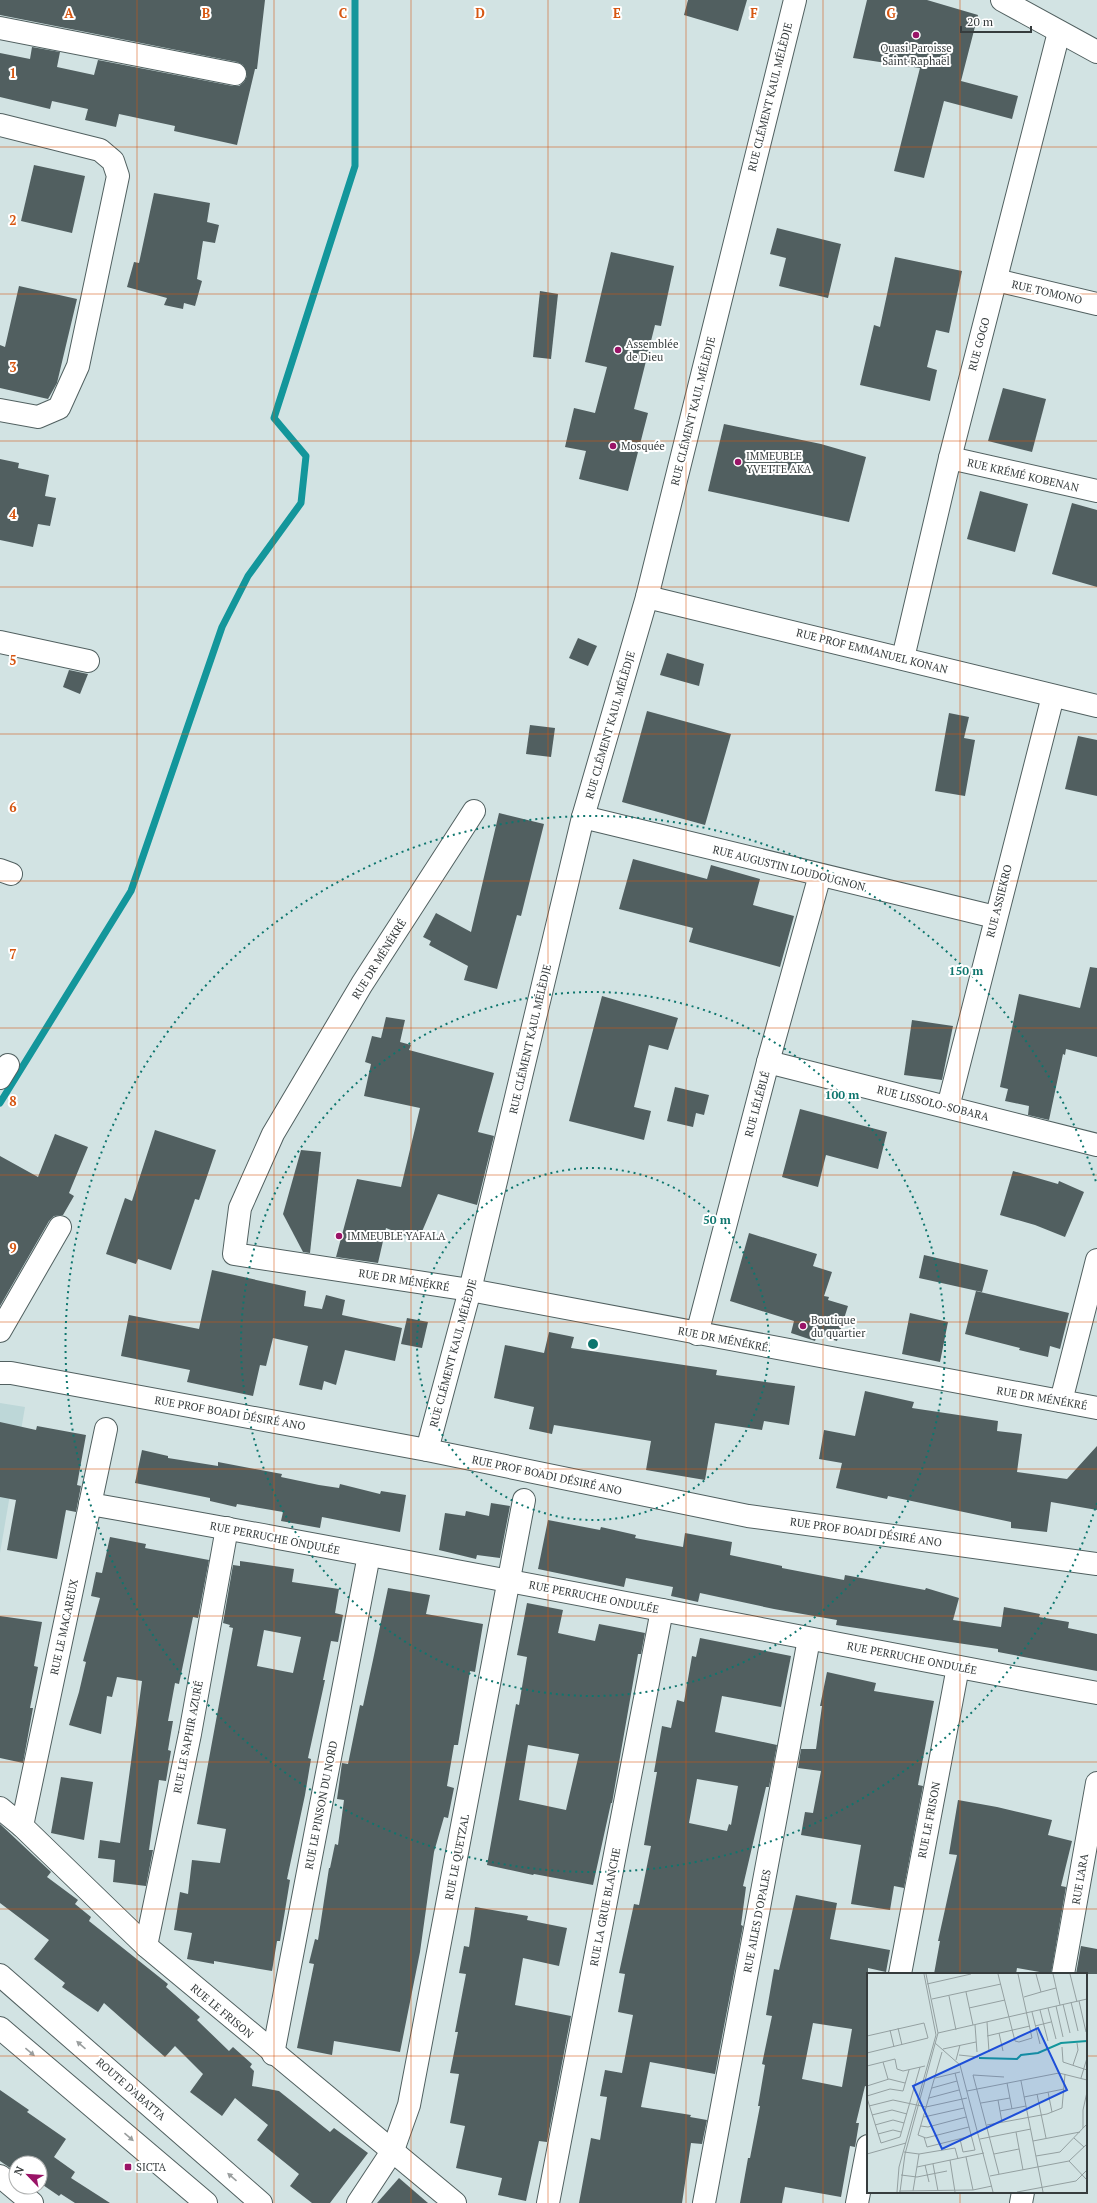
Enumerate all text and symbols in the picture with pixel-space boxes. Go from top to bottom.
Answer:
text: A [64,4,74,22]
text: B [202,4,210,22]
text: C [339,4,347,22]
text: D [475,4,485,22]
text: E [613,4,621,22]
text: F [750,4,758,22]
text: G [886,4,896,22]
scale bar [961,8,1031,34]
text: 20 m [967,14,994,29]
street label: RUE CLÉMENT KAUL MÉLÈDJE [745,21,795,173]
marker: Quasi Paroisse Saint Raphaël [911,30,921,40]
place label: Quasi Paroisse Saint Raphaël [880,41,952,68]
text: 1 [9,64,17,82]
text: 2 [9,211,17,229]
street label: RUE TOMONO [1010,277,1084,307]
street label: RUE GOGO [965,316,993,372]
street label: RUE CLÉMENT KAUL MÉLÈDJE [668,335,718,487]
place label: Assemblée de Dieu [626,337,679,364]
marker: Assemblée de Dieu [613,345,623,355]
text: 3 [9,358,17,376]
place label: Mosquée [621,439,665,453]
marker: Mosquée [608,441,618,451]
place label: IMMEUBLE YVETTE AKA [746,449,812,476]
street label: RUE KRÉMÉ KOBENAN [966,455,1080,495]
marker: IMMEUBLE YVETTE AKA [733,457,743,467]
text: 4 [9,505,17,523]
street label: RUE PROF EMMANUEL KONAN [795,625,949,677]
street label: RUE CLÉMENT KAUL MÉLÈDJE [582,649,638,801]
text: 5 [9,651,17,669]
text: 6 [9,798,17,816]
street label: RUE AUGUSTIN LOUDOUGNON [711,842,867,894]
street label: RUE ASSIEKRO [983,863,1015,939]
street label: RUE DR MÉNÉKRÉ [349,916,409,1002]
text: 7 [9,945,17,963]
street label: RUE CLÉMENT KAUL MÉLÈDJE [506,963,554,1115]
text: 150 m [949,963,983,978]
street label: RUE LÉLÉBLÉ [741,1070,773,1138]
street label: RUE LISSOLO-SOBARA [876,1082,991,1124]
text: 100 m [825,1087,859,1102]
text: 8 [9,1092,17,1110]
text: 50 m [703,1212,731,1227]
place label: IMMEUBLE YAFALA [347,1229,446,1243]
marker: IMMEUBLE YAFALA [334,1231,344,1241]
text: 9 [9,1239,17,1257]
street label: RUE DR MÉNÉKRÉ [358,1266,450,1294]
street label: RUE CLÉMENT KAUL MÉLÈDJE [426,1277,480,1429]
place label: Boutique du quartier [811,1313,866,1340]
marker: Boutique du quartier [798,1321,808,1331]
street label: RUE DR MÉNÉKRÉ [677,1323,769,1355]
centre of rings [586,1337,600,1351]
street label: RUE DR MÉNÉKRÉ [996,1383,1088,1413]
street label: RUE PROF BOADI DÉSIRÉ ANO [153,1393,307,1433]
street label: RUE PROF BOADI DÉSIRÉ ANO [471,1452,623,1498]
street label: RUE PROF BOADI DÉSIRÉ ANO [789,1514,943,1550]
street label: RUE PERRUCHE ONDULÉE [209,1519,341,1557]
street label: RUE LE MACAREUX [47,1577,81,1676]
street label: RUE PERRUCHE ONDULÉE [528,1578,660,1616]
street label: RUE PERRUCHE ONDULÉE [846,1639,978,1677]
street label: RUE LE SAPHIR AZURÉ [170,1679,206,1795]
street label: RUE LE PINSON DU NORD [302,1739,340,1870]
street label: RUE LE FRISON [915,1781,943,1859]
street label: RUE LE QUETZAL [442,1813,472,1901]
street label: RUE LA GRUE BLANCHE [587,1847,623,1967]
street label: RUE L'ARA [1069,1852,1091,1905]
street label: RUE AILES D'OPALES [740,1868,774,1974]
inset map [867,1973,1087,2193]
street label: RUE LE FRISON [188,1981,256,2041]
one-way arrow [76,2041,87,2050]
one-way arrow [25,2048,35,2057]
street label: ROUTE D'ABATTA [93,2055,169,2123]
one-way arrow [124,2132,134,2141]
north arrow [8,2155,48,2195]
place label: SICTA [136,2160,167,2174]
marker: SICTA [123,2162,133,2172]
text: N [11,2163,27,2178]
one-way arrow [226,2173,237,2182]

